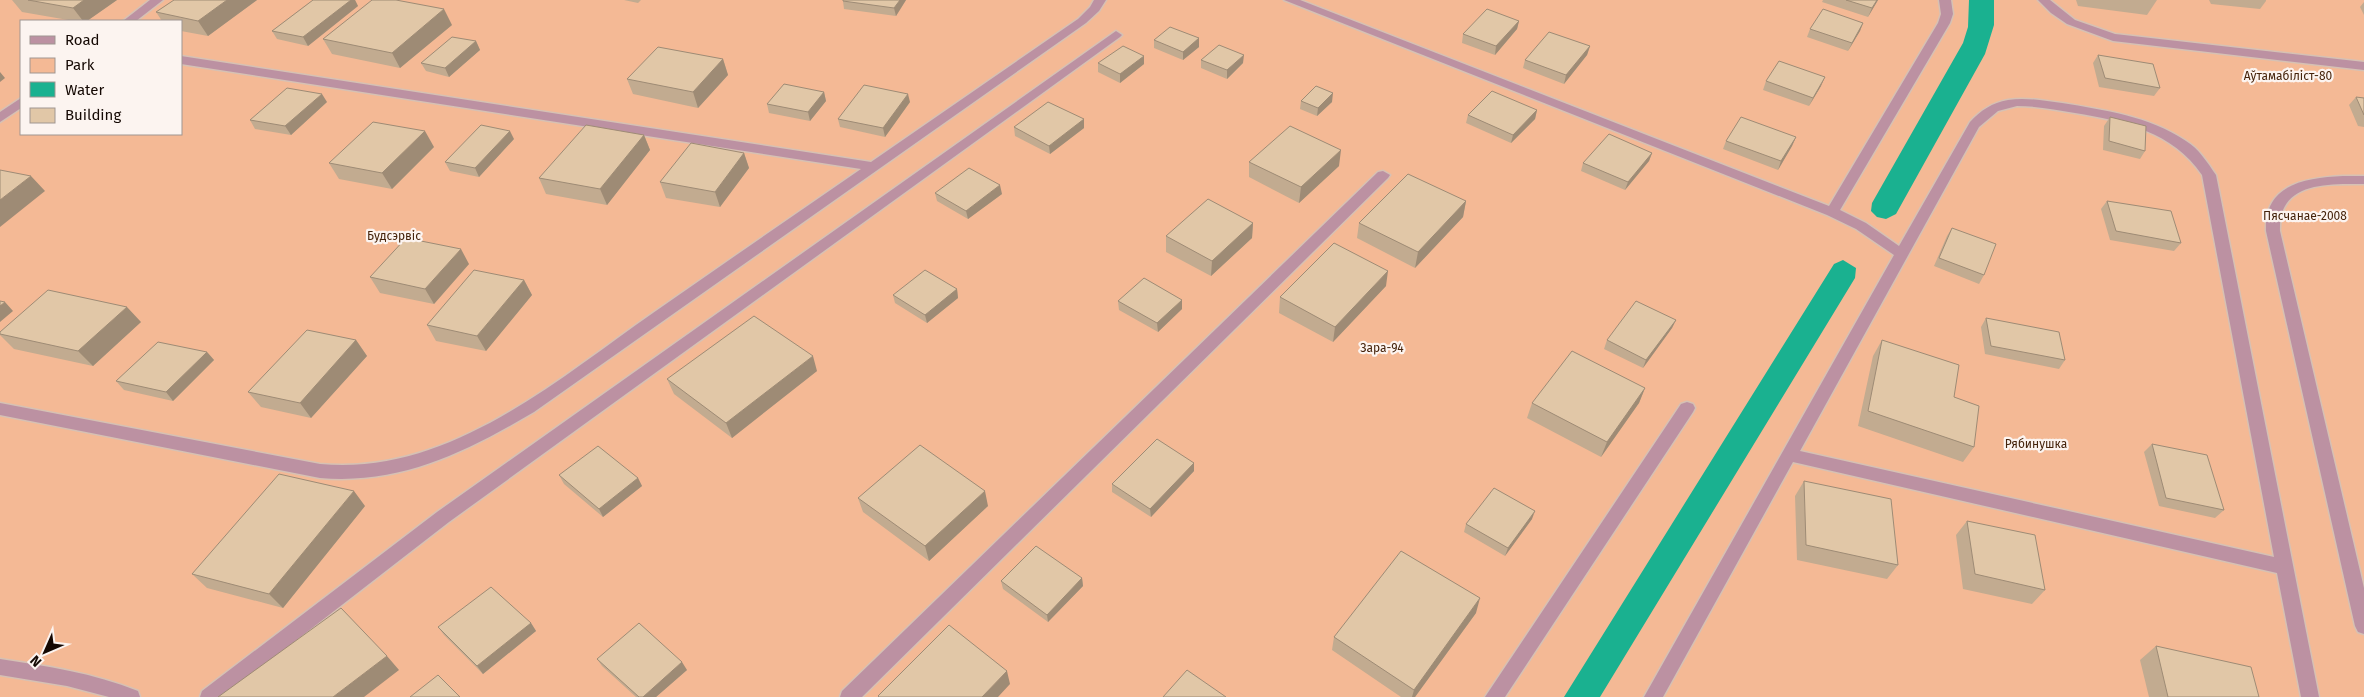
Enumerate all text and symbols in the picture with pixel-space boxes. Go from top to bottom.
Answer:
legend [20,20,182,135]
text: Road [65,31,100,49]
text: Park [65,56,95,74]
park label: Аўтамабіліст-80 [2244,69,2333,83]
text: Water [65,81,104,99]
text: Building [65,106,121,124]
park label: Пясчанае-2008 [2263,209,2347,223]
park label: Будсэрвіс [367,229,421,243]
park label: Зара-94 [1360,341,1404,355]
park label: Рябинушка [2005,437,2067,451]
north arrow [20,627,70,677]
text: N [27,652,45,670]

